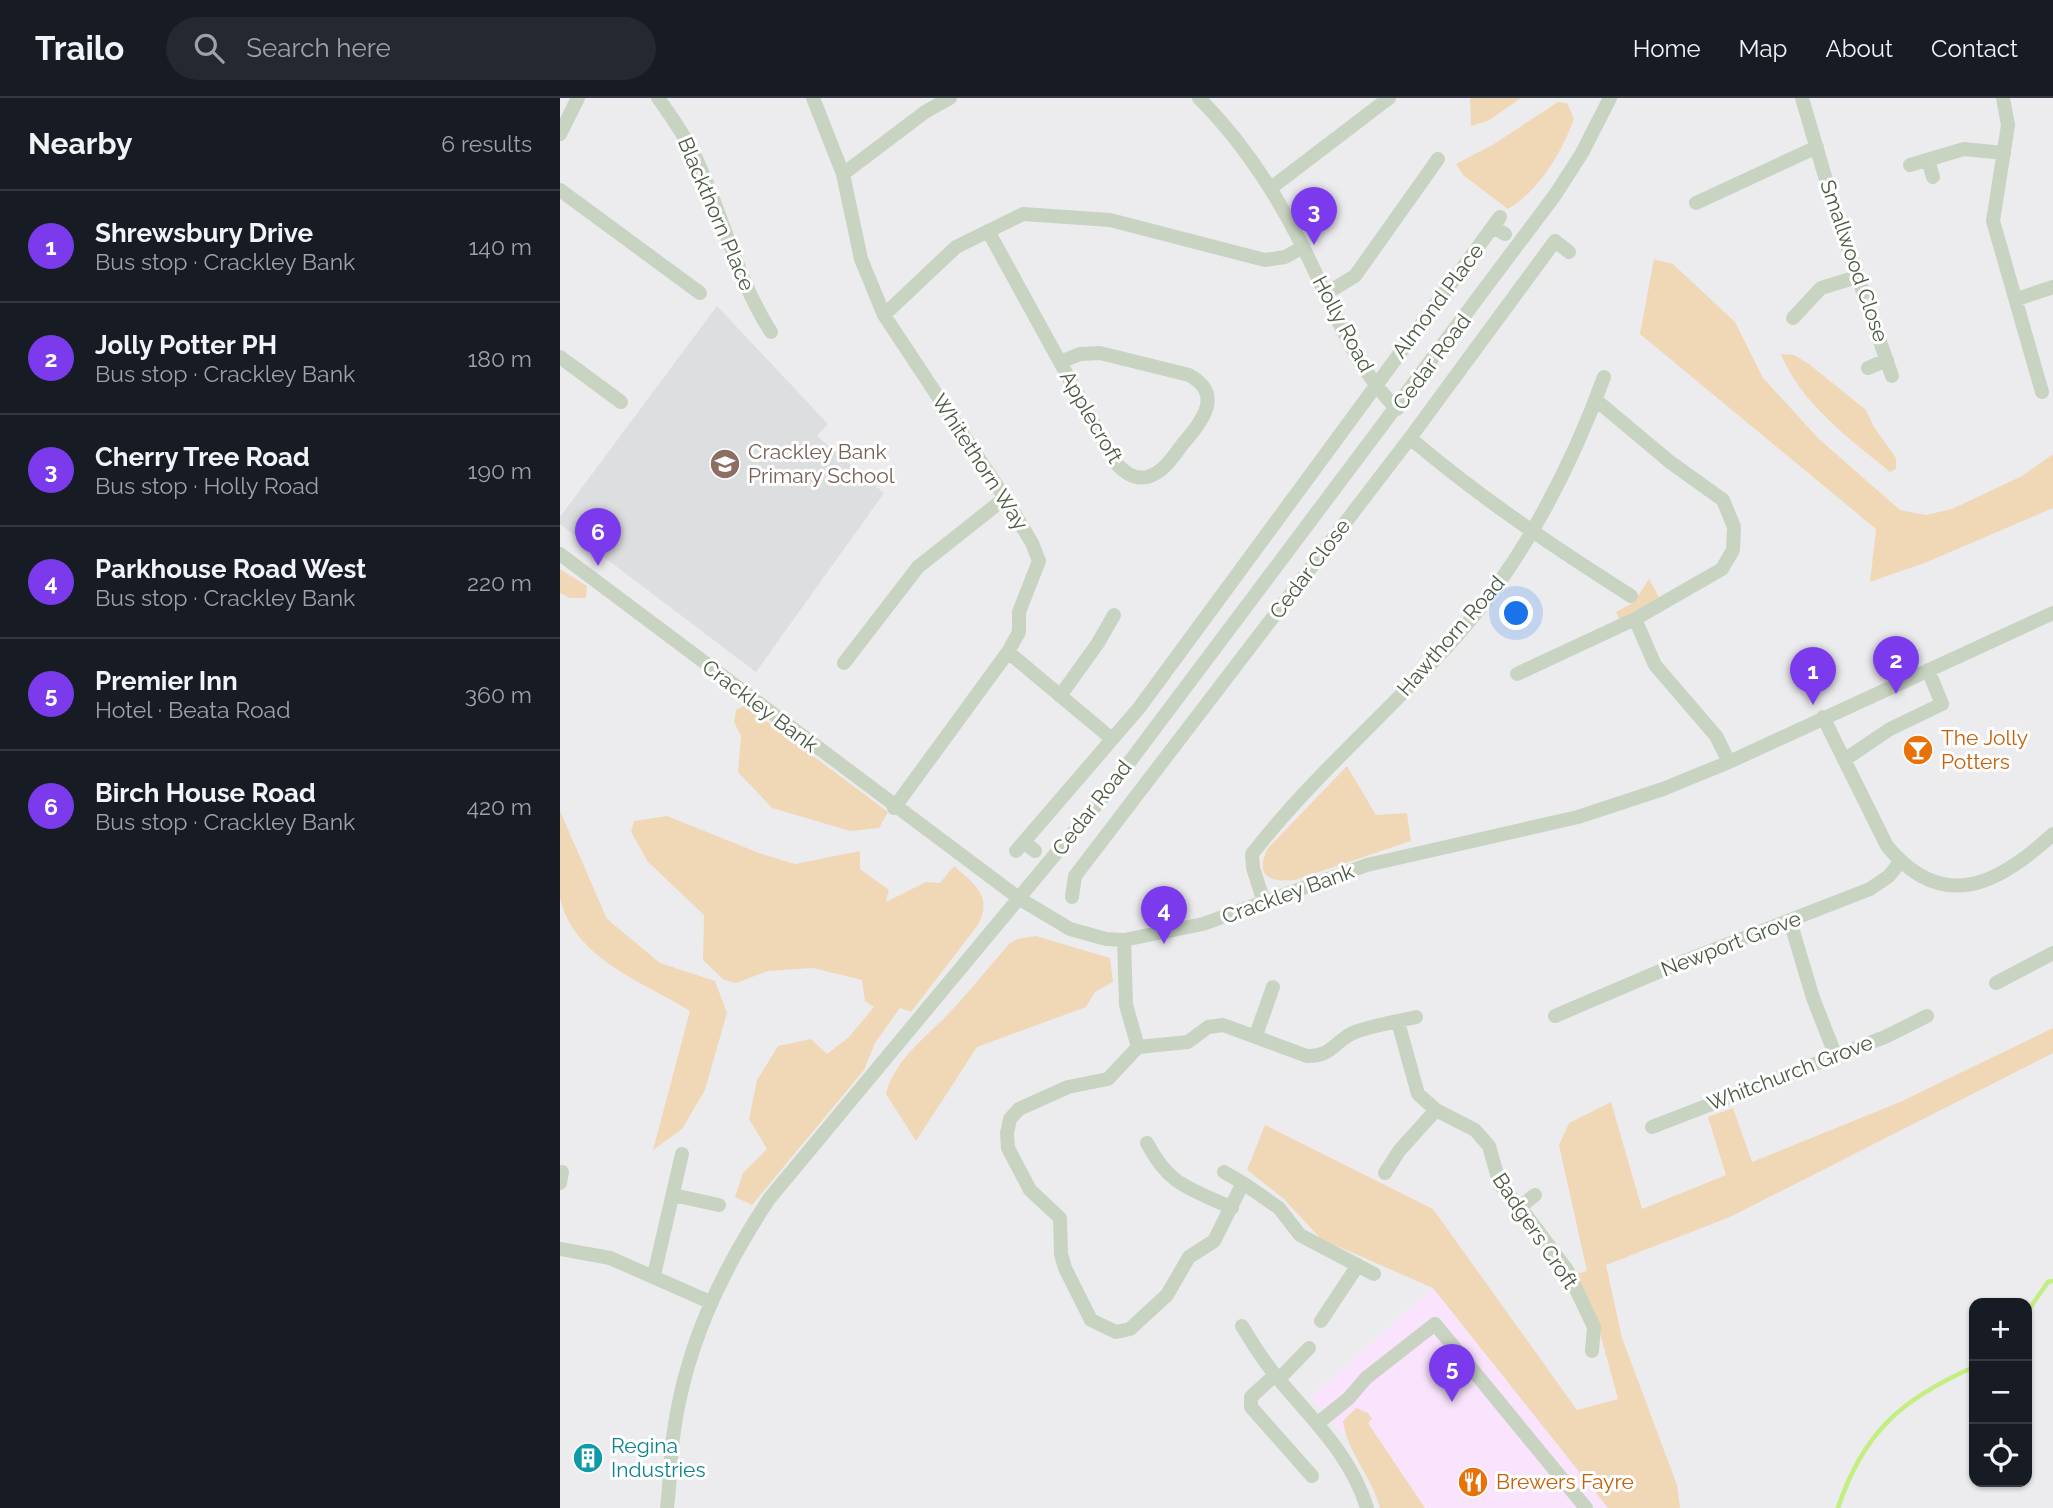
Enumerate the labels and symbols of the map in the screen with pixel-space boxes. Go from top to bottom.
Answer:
street label: Blackthorn Place [673,133,760,294]
street label: Smallwood Close [1815,177,1894,345]
pin: 3 [1291,187,1337,245]
street label: Almond Place [1387,239,1489,363]
street label: Holly Road [1308,271,1379,376]
street label: Cedar Road [1387,309,1476,415]
street label: Applecroft [1055,366,1128,468]
street label: Whitethorn Way [927,389,1034,534]
place label: Crackley Bank Primary School [748,439,895,488]
school or university icon: Crackley Bank Primary School [708,447,742,481]
pin: 6 [575,508,621,566]
street label: Cedar Close [1264,514,1355,624]
street label: Hawthorn Road [1392,571,1509,701]
your location [1499,596,1533,630]
pin: 2 [1873,636,1919,694]
pin: 1 [1790,647,1836,705]
street label: Crackley Bank [697,654,823,757]
place label: The Jolly Potters [1941,725,2028,774]
bar icon: The Jolly Potters [1901,733,1935,767]
street label: Cedar Road [1047,755,1137,860]
street label: Crackley Bank [1218,858,1357,929]
pin: 4 [1141,886,1187,944]
street label: Newport Grove [1657,905,1804,982]
street label: Whitchurch Grove [1703,1029,1876,1116]
street label: Badgers Croft [1487,1168,1583,1293]
pin: 5 [1429,1344,1475,1402]
place label: Regina Industries [611,1433,706,1482]
building icon: Regina Industries [571,1441,605,1475]
restaurant icon: Brewers Fayre [1456,1465,1490,1499]
place label: Brewers Fayre [1496,1469,1634,1494]

